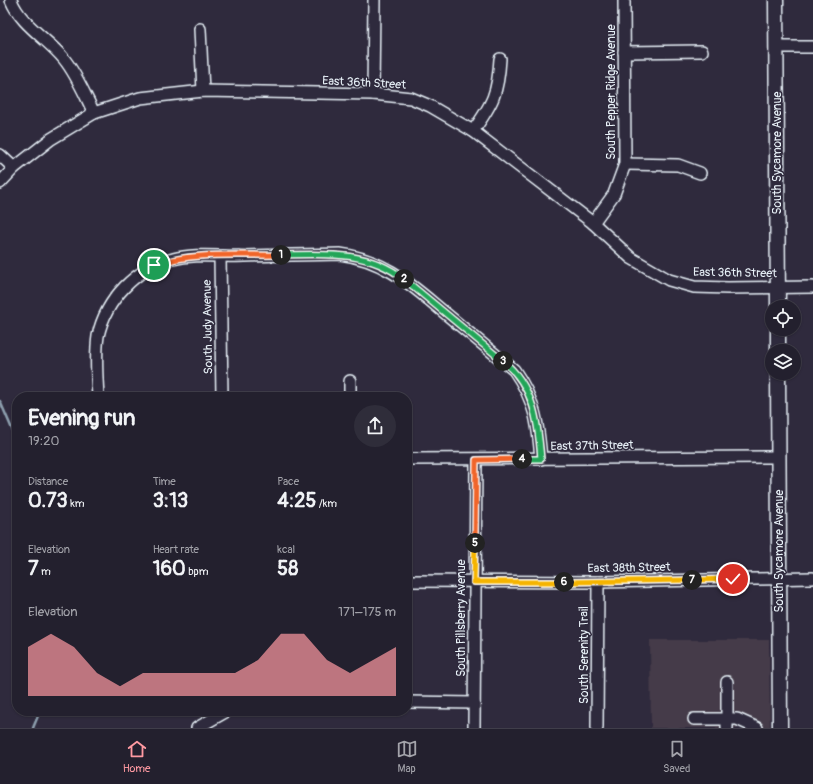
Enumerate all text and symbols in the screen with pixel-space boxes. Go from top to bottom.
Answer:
street label: South Pepper Ridge Avenue [604,24,619,160]
street label: East 36th Street [322,73,406,93]
street label: South Sycamore Avenue [770,91,785,214]
pin: 1 [271,245,291,265]
pin [137,248,171,282]
text: 1 [279,248,283,261]
icon: arrive [143,254,165,276]
street label: East 36th Street [693,265,777,281]
pin: 2 [394,269,414,289]
text: 2 [401,272,407,285]
street label: South Judy Avenue [200,279,216,375]
map controls [765,300,801,380]
button: locate [765,300,801,336]
button: layers [765,344,801,380]
pin: 3 [493,351,513,371]
text: 3 [500,354,506,367]
text: Evening run [28,404,136,432]
button: share [354,405,396,447]
text: 19:20 [28,433,59,449]
street label: East 37th Street [550,438,634,454]
pin: 4 [512,449,532,469]
text: 4 [519,452,525,465]
text: Distance [28,475,68,488]
text: Time [153,475,176,488]
text: Pace [277,475,299,488]
text: 0.73 [28,488,68,513]
text: 3:13 [153,488,188,513]
text: 4:25 [277,488,316,513]
street label: South Sycamore Avenue [772,489,787,612]
text: km [68,497,85,510]
text: /km [316,497,337,510]
pin: 5 [465,533,485,553]
text: 5 [472,536,478,549]
text: Elevation [28,543,70,556]
text: Heart rate [153,543,199,556]
text: kcal [277,543,295,556]
text: 7 [28,556,39,581]
text: 160 [153,556,186,581]
text: 58 [277,556,298,581]
street label: South Pillsberry Avenue [454,559,469,677]
street label: East 38th Street [587,560,671,576]
pin [716,562,750,596]
text: m [39,565,51,578]
text: bpm [186,565,209,578]
icon: check [722,568,744,590]
pin: 7 [682,570,702,590]
pin: 6 [554,572,574,592]
text: 7 [689,573,695,586]
text: 6 [561,575,567,588]
text: Elevation [28,604,78,620]
text: 171–175 m [338,604,396,620]
street label: South Serenity Trail [577,606,592,704]
tab: Home [123,738,150,775]
tab: Map [396,738,418,775]
tab: Saved [663,738,690,775]

